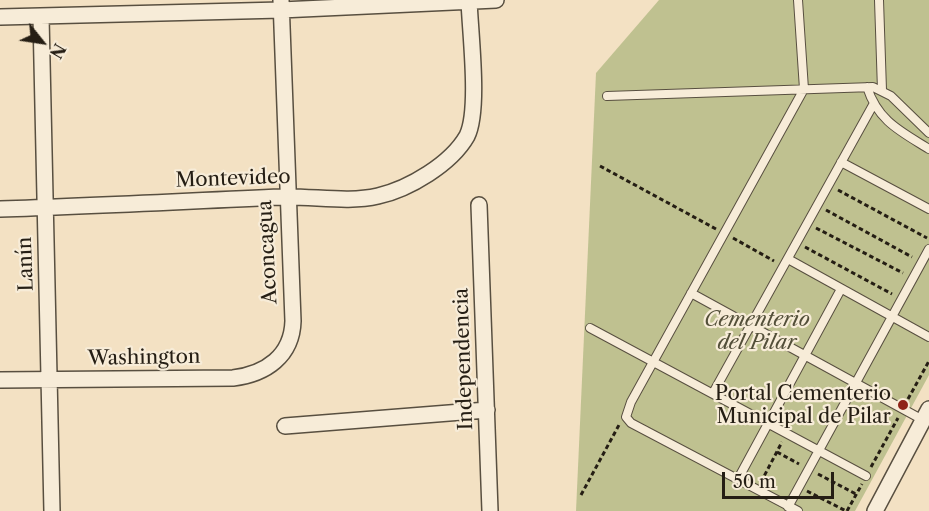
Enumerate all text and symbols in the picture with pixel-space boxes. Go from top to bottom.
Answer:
north arrow [12,12,72,72]
text: N [45,40,70,62]
street label: Montevideo [175,165,291,193]
street label: Aconcagua [253,199,283,305]
street label: Lanín [13,236,39,292]
street label: Independencia [450,287,478,431]
park label: Cementerio del Pilar [704,308,810,355]
street label: Washington [87,345,201,371]
place label: Portal Cementerio Municipal de Pilar [715,382,891,429]
marker: Portal Cementerio Municipal de Pilar [896,398,910,412]
scale bar [725,460,838,498]
text: 50 m [733,471,776,493]

